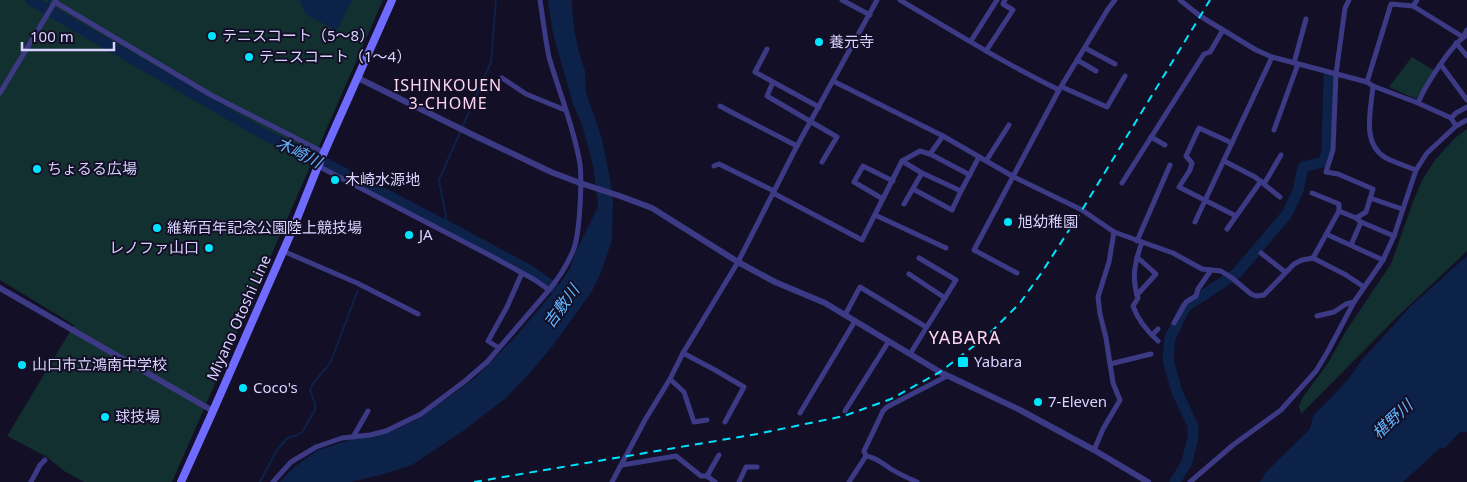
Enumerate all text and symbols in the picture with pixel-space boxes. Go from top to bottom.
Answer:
scale bar [22,20,115,52]
place label: テニスコート（5～8） [222,25,374,45]
text: 100 m [30,26,74,46]
marker: テニスコート（5～8） [206,30,218,42]
place label: 養元寺 [829,31,874,51]
marker: 養元寺 [813,36,825,48]
place label: テニスコート（1～4） [259,46,411,66]
marker: テニスコート（1～4） [243,51,255,63]
district label: ISHINKOUEN 3-CHOME [394,74,502,114]
water label: 木崎川 [273,131,327,174]
place label: ちょるる広場 [47,158,137,178]
marker: ちょるる広場 [31,163,43,175]
place label: 木崎水源地 [345,169,420,189]
marker: 木崎水源地 [329,174,341,186]
place label: 旭幼稚園 [1018,211,1078,231]
marker: 旭幼稚園 [1002,216,1014,228]
place label: 維新百年記念公園陸上競技場 [167,217,362,237]
marker: 維新百年記念公園陸上競技場 [151,222,163,234]
place label: JA [417,224,433,244]
marker: JA [403,229,415,241]
place label: レノファ山口 [109,237,199,257]
marker: レノファ山口 [203,242,215,254]
street label: Miyano Otoshi Line [201,252,275,384]
water label: 吉敷川 [538,279,585,332]
district label: YABARA [929,325,1001,349]
place label: Yabara [974,351,1022,371]
place label: 山口市立鴻南中学校 [32,354,167,374]
marker: Yabara [956,355,970,369]
marker: 山口市立鴻南中学校 [16,359,28,371]
place label: Coco's [253,377,298,397]
marker: Coco's [237,382,249,394]
place label: 7-Eleven [1048,391,1107,411]
water label: 椹野川 [1367,393,1419,443]
marker: 7-Eleven [1032,396,1044,408]
place label: 球技場 [115,406,160,426]
marker: 球技場 [99,411,111,423]

